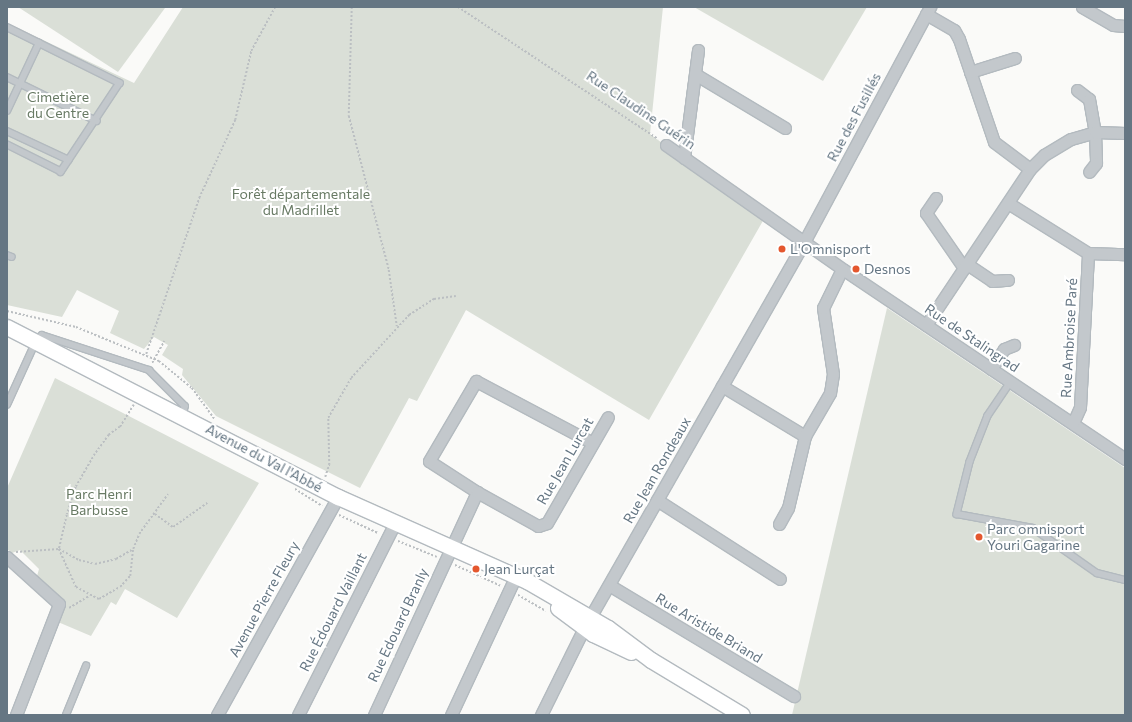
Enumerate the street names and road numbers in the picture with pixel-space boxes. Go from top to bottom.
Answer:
street label: Rue Claudine Guérin [583,67,699,153]
street label: Rue des Fusillés [824,70,884,164]
street label: Rue Ambroise Paré [1057,278,1081,398]
street label: Rue de Stalingrad [922,300,1022,376]
street label: Rue Jean Lurcat [533,414,597,508]
street label: Rue Jean Rondeaux [620,414,694,526]
street label: Avenue du Val l'Abbé [203,420,325,496]
street label: Avenue Pierre Fleury [225,538,303,660]
street label: Rue Édouard Vaillant [296,550,370,674]
street label: Rue Edouard Branly [364,565,432,685]
street label: Rue Aristide Briand [653,590,765,666]

